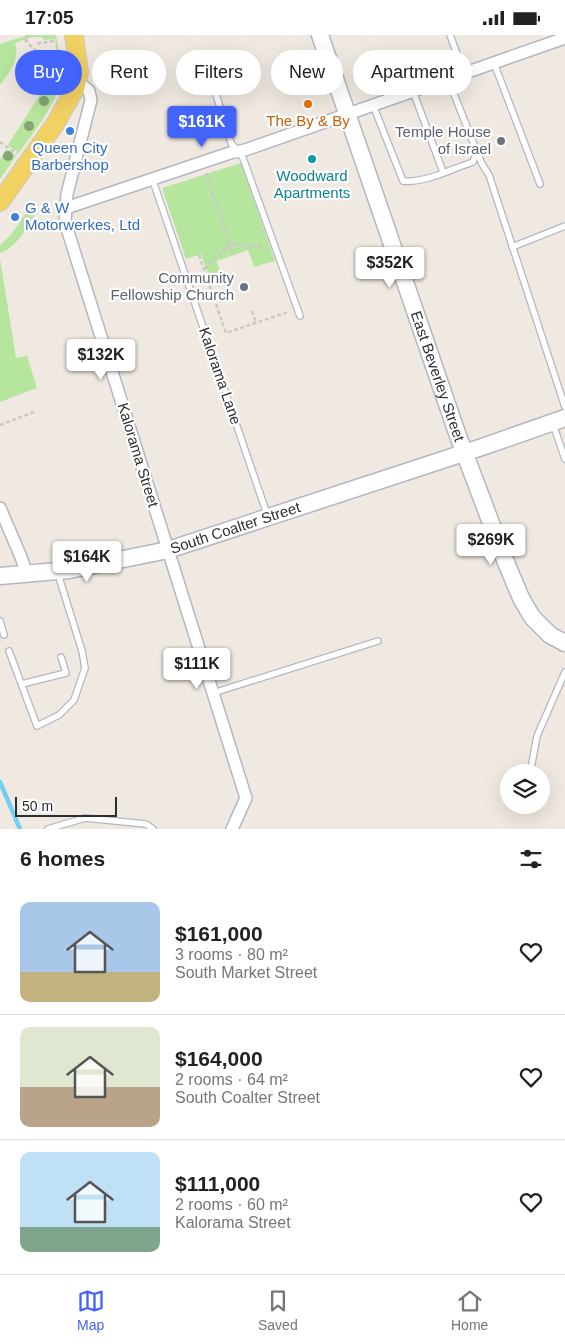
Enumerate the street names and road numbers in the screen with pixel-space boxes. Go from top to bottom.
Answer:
street label: East Beverley Street [408,309,469,445]
street label: Kalorama Lane [196,325,245,427]
street label: Kalorama Street [115,401,163,510]
street label: South Coalter Street [168,498,303,557]

